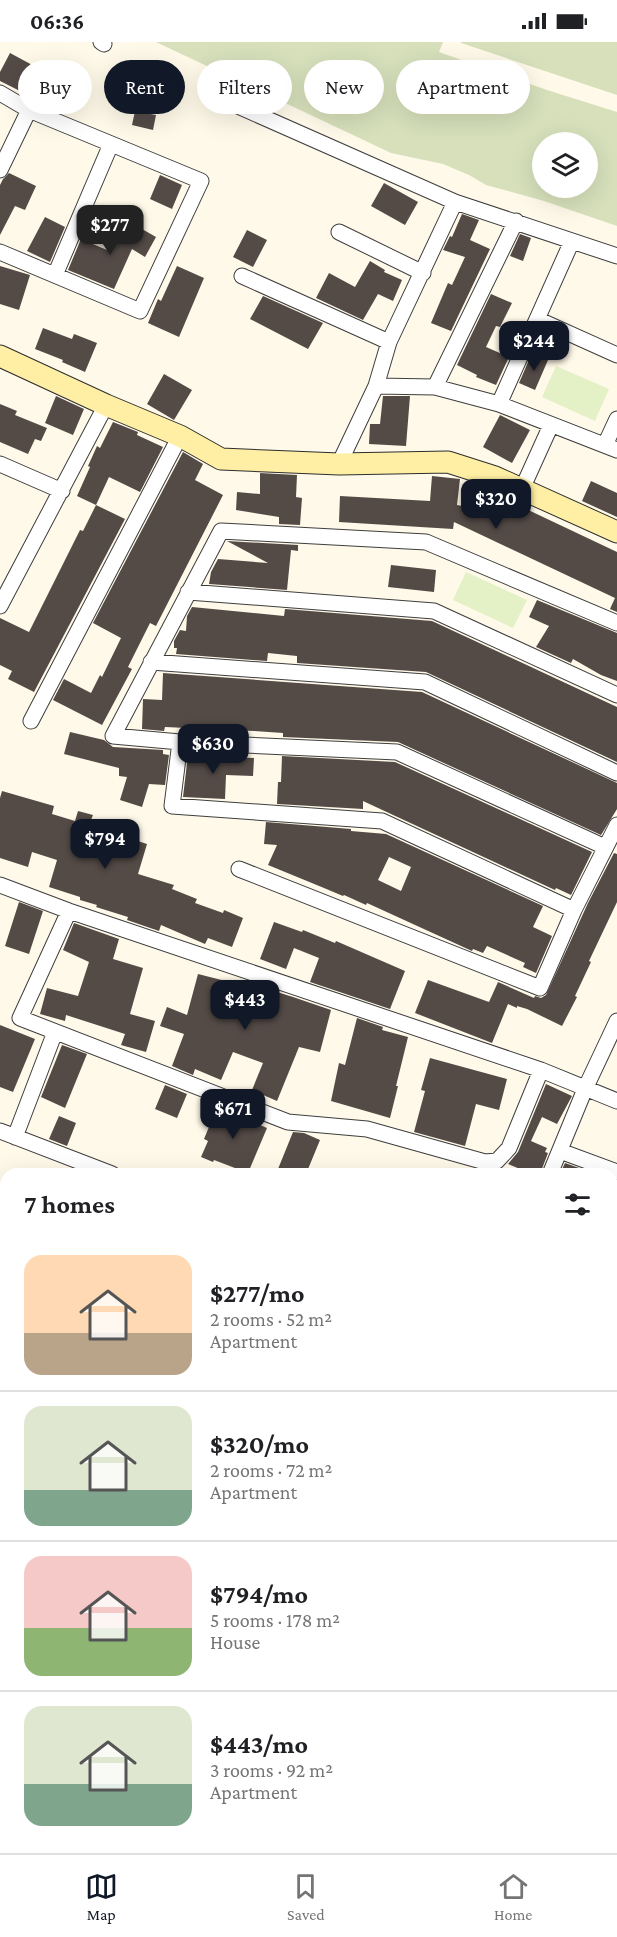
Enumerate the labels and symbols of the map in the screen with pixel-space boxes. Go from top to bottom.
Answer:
pin: $277 [74,205,146,256]
pin: $244 [498,321,570,372]
pin: $320 [460,479,532,530]
pin: $630 [177,724,249,775]
pin: $794 [69,819,141,870]
pin: $443 [209,980,281,1031]
pin: $671 [197,1089,269,1140]

